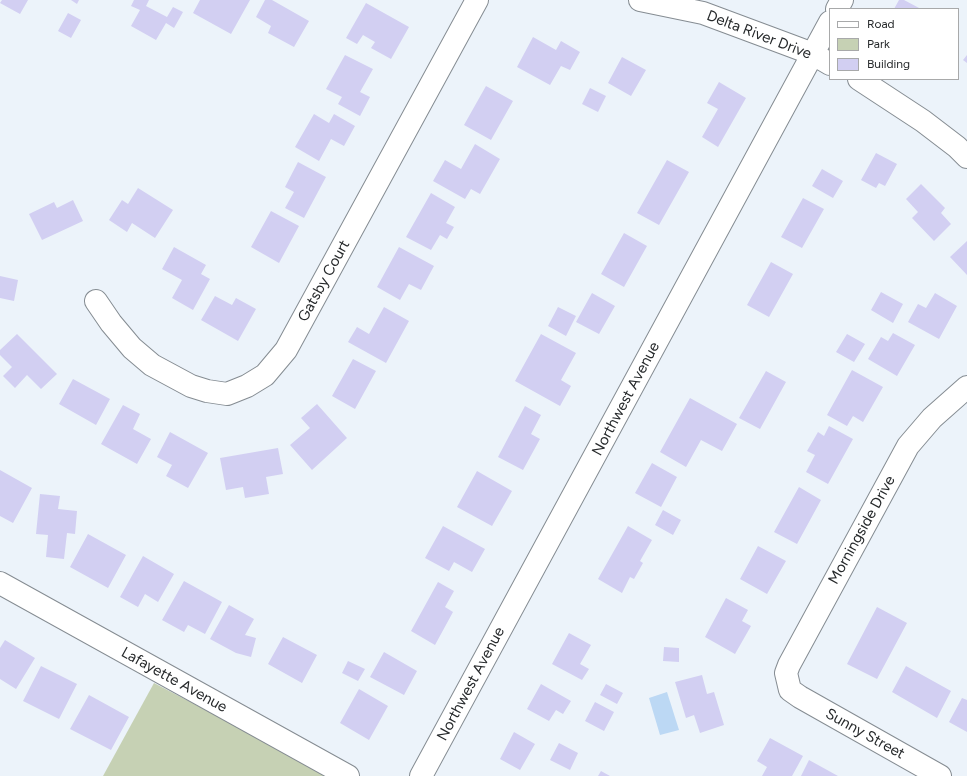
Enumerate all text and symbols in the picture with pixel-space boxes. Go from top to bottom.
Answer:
street label: Delta River Drive [704,7,814,63]
legend [829,8,959,80]
text: Road [867,17,895,31]
text: Park [867,37,890,51]
text: Building [867,57,910,71]
street label: Gatsby Court [294,237,354,325]
street label: Northwest Avenue [588,339,664,459]
street label: Morningside Drive [825,473,899,587]
street label: Northwest Avenue [433,624,509,744]
street label: Lafayette Avenue [118,643,230,717]
street label: Sunny Street [822,705,908,763]

